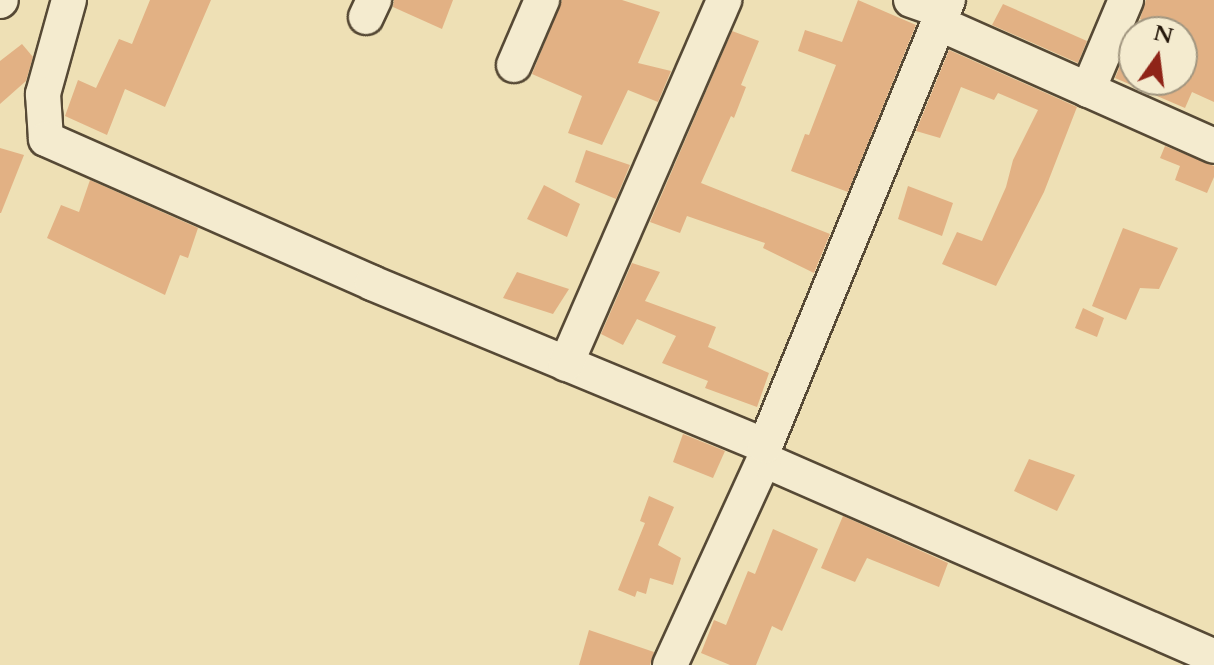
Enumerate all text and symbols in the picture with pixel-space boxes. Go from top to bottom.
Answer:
north arrow [1118,16,1198,96]
text: N [1150,18,1176,52]

